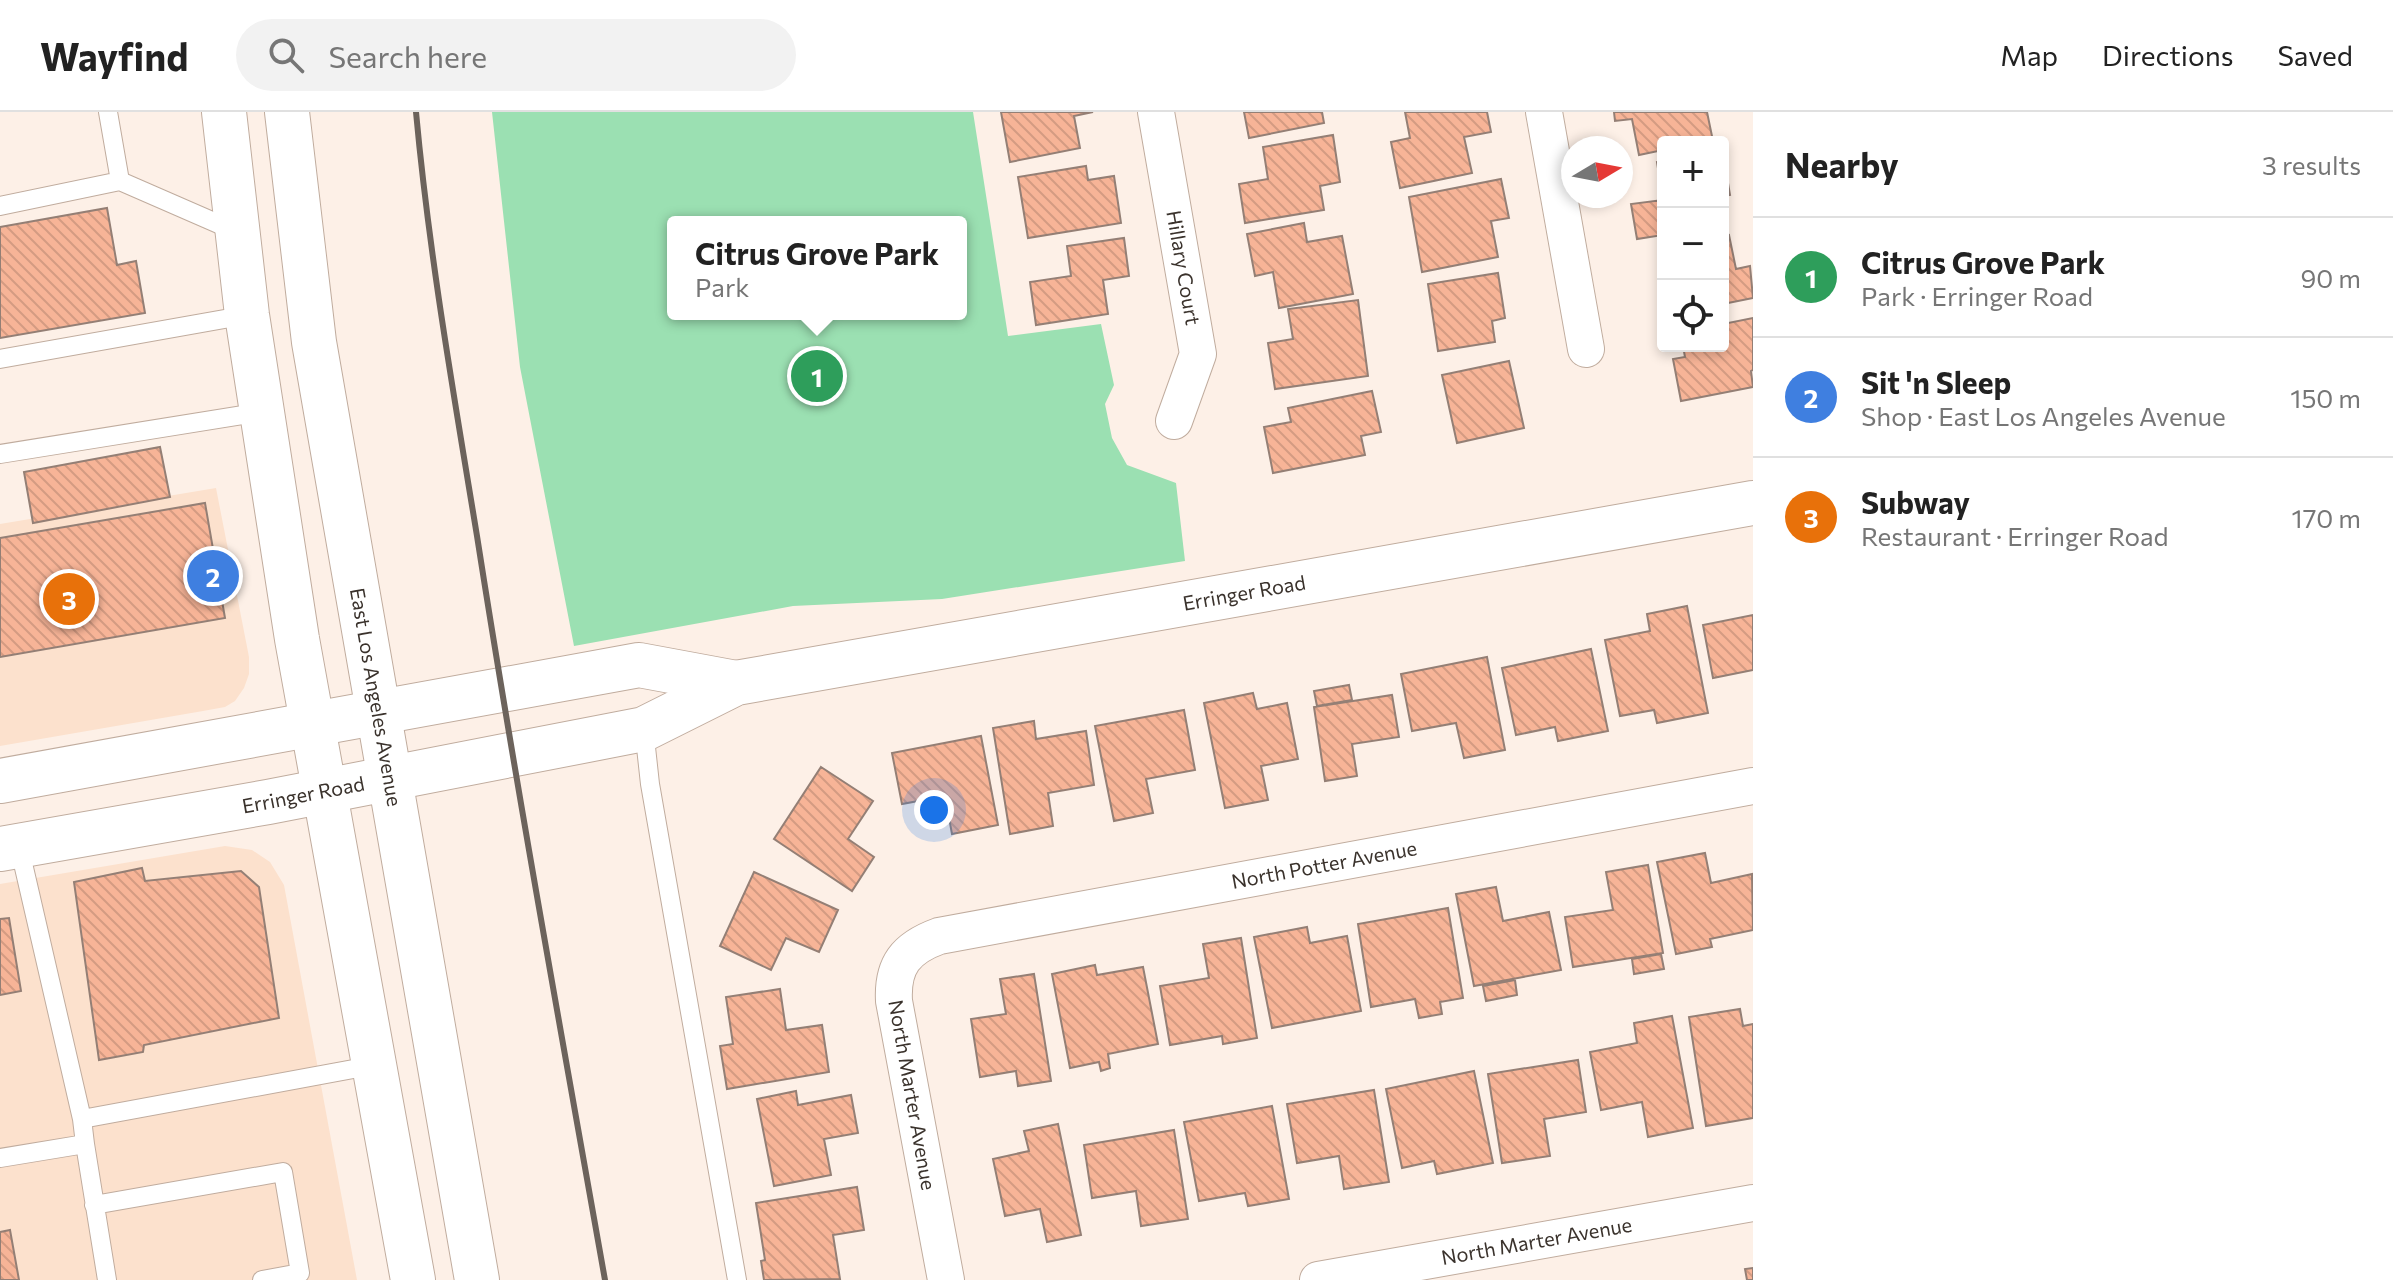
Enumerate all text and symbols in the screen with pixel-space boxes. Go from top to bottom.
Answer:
search box [236,19,796,91]
text: Wayfind [40,32,188,79]
icon: search [264,33,308,77]
text: Search here [328,37,487,74]
text: Map [2000,38,2058,72]
text: Directions [2102,38,2233,72]
text: Saved [2277,38,2353,72]
north arrow [1561,136,1633,208]
map controls [1657,136,1729,352]
button: + [1657,136,1729,208]
text: Nearby [1785,143,1899,185]
text: 3 results [2262,149,2361,180]
street label: Hillary Court [1162,208,1206,327]
button: − [1657,208,1729,280]
popup [667,216,967,320]
text: Citrus Grove Park [695,234,939,271]
text: Citrus Grove Park [1861,243,2105,280]
text: 1 [1805,262,1817,293]
text: 90 m [2301,262,2361,293]
text: Park [695,271,749,302]
button: locate [1657,280,1729,352]
text: Park · Erringer Road [1861,280,2093,311]
pin: 1 [791,346,843,406]
text: Sit 'n Sleep [1861,363,2011,400]
text: 2 [1804,382,1818,413]
text: 150 m [2290,382,2361,413]
text: Shop · East Los Angeles Avenue [1861,400,2226,431]
text: Subway [1861,483,1970,520]
text: 3 [1803,502,1819,533]
text: 170 m [2292,502,2361,533]
text: Restaurant · Erringer Road [1861,520,2169,551]
pin: 2 [187,546,239,606]
pin: 3 [43,569,95,629]
street label: Erringer Road [1181,569,1307,615]
street label: East Los Angeles Avenue [346,586,407,808]
street label: Erringer Road [240,771,366,817]
your location [914,790,954,830]
street label: North Potter Avenue [1229,835,1419,893]
street label: North Marter Avenue [884,998,942,1192]
street label: North Marter Avenue [1439,1212,1634,1269]

